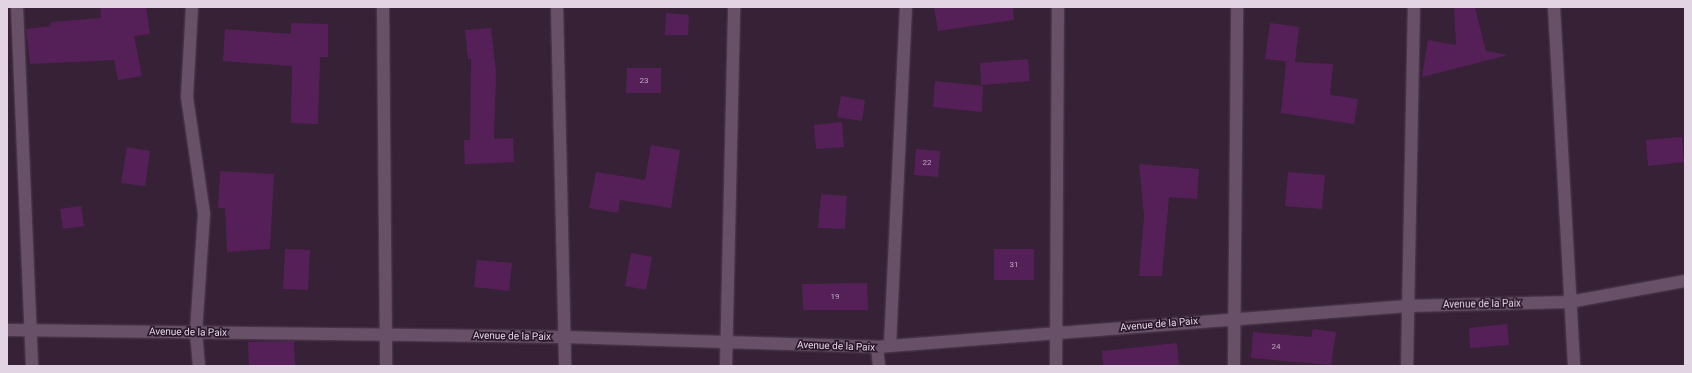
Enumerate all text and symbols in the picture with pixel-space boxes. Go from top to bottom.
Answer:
house number: 23 [640,76,648,86]
house number: 22 [923,158,931,168]
house number: 31 [1010,260,1018,270]
house number: 19 [831,292,839,302]
street label: Avenue de la Paix [1443,297,1521,311]
street label: Avenue de la Paix [1120,315,1198,333]
street label: Avenue de la Paix [149,325,227,339]
street label: Avenue de la Paix [473,329,551,343]
street label: Avenue de la Paix [797,339,875,353]
house number: 24 [1272,342,1280,352]

